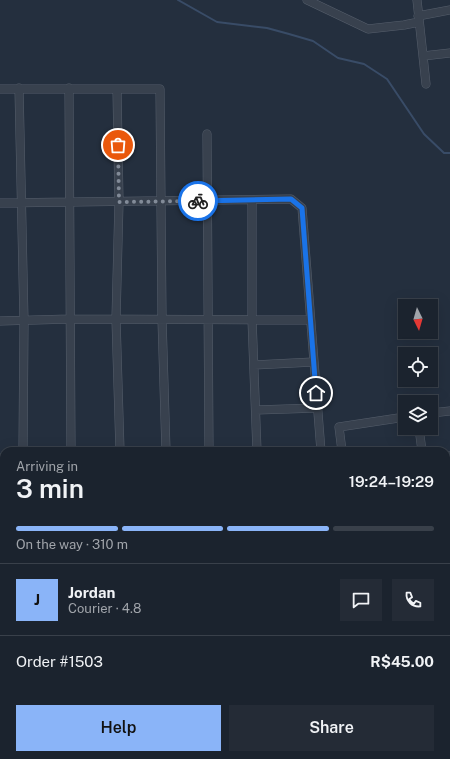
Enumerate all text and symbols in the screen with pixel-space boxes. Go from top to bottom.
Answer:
pin [101,128,135,162]
icon: bag [107,134,129,156]
courier [178,181,218,221]
icon: bike [187,190,209,212]
north arrow [398,299,438,339]
map controls [398,299,438,435]
button: locate [398,347,438,387]
pin [299,376,333,410]
icon: home [305,382,327,404]
button: layers [398,395,438,435]
text: Arriving in [16,459,78,474]
text: 3 min [16,473,84,504]
text: 19:24–19:29 [349,473,434,490]
text: On the way · 310 m [16,537,128,552]
button: chat [340,579,382,621]
button: phone [392,579,434,621]
text: Jordan [68,584,115,601]
text: J [34,591,40,608]
text: Courier · 4.8 [68,601,141,616]
text: Order #1503 [16,653,103,670]
text: R$45.00 [370,653,434,670]
button: Help [16,705,221,751]
button: Share [229,705,434,751]

